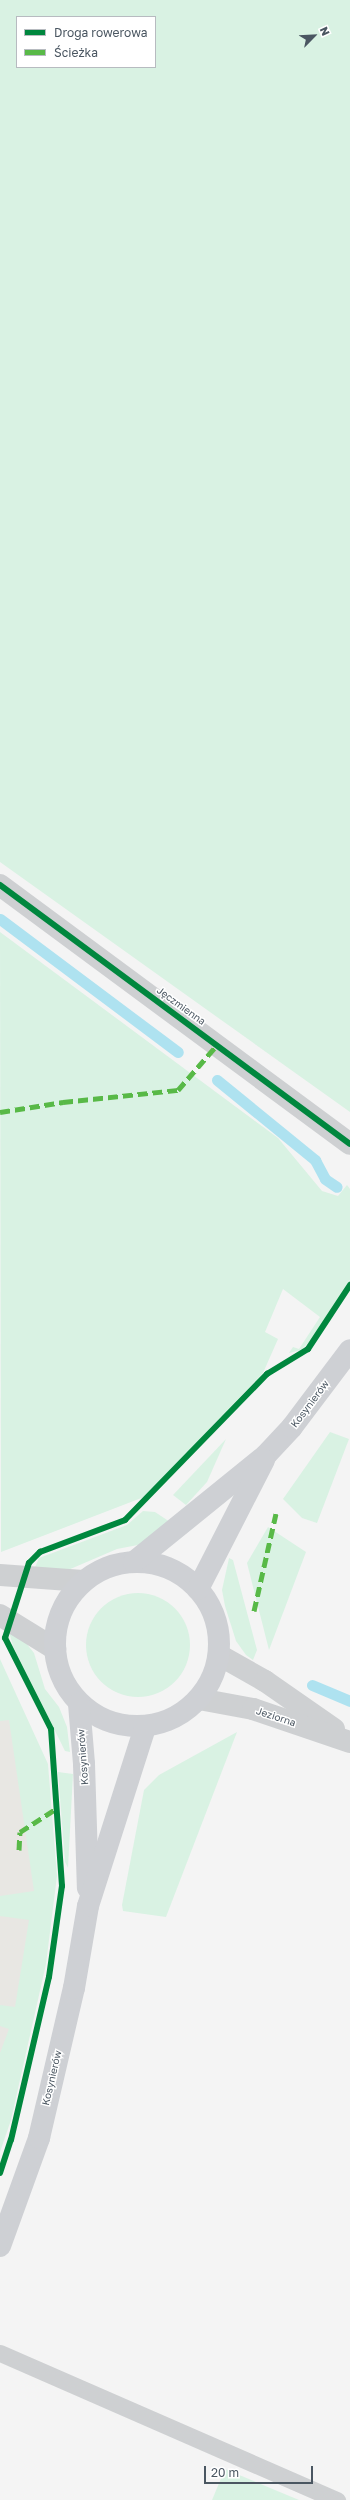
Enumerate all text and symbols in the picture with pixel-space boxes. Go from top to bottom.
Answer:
legend [16,16,156,68]
north arrow [294,16,334,56]
text: N [318,24,333,37]
text: Droga rowerowa [54,25,147,40]
text: Ścieżka [54,45,98,60]
street label: Jęczmienna [154,984,208,1028]
street label: Kosynierów [288,1378,332,1430]
street label: Jeziorna [255,1705,297,1729]
street label: Kosynierów [75,1729,91,1785]
street label: Kosynierów [40,2049,64,2107]
scale bar [206,2458,315,2484]
text: 20 m [211,2465,239,2480]

